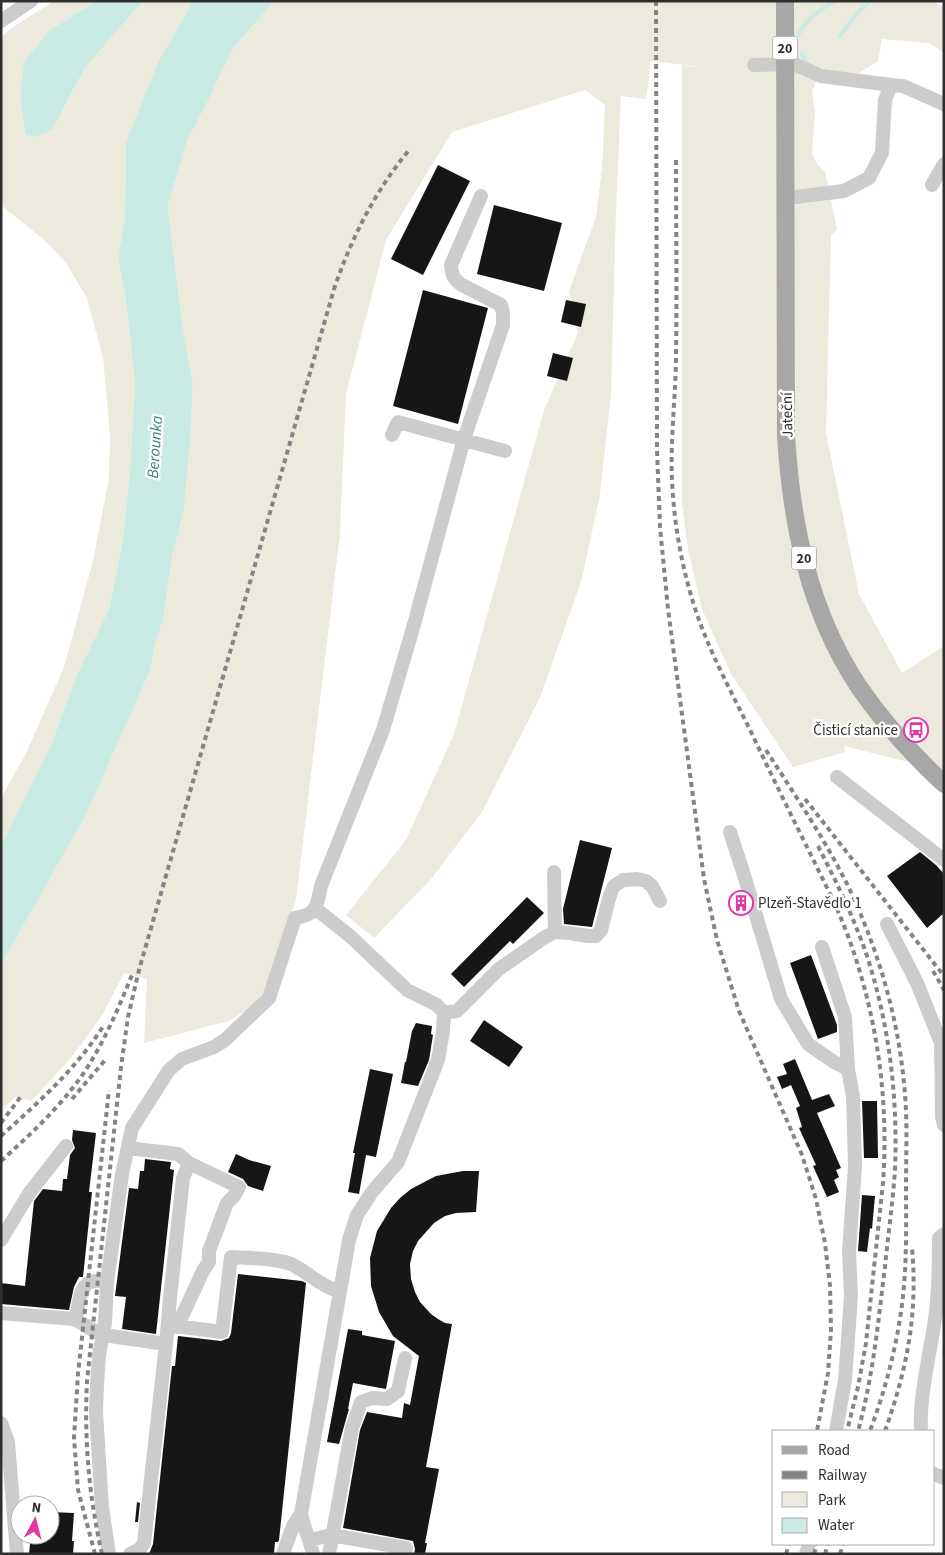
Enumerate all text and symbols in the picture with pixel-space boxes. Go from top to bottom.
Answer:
road number: 20 [772,36,798,59]
street label: Jateční [777,391,798,438]
water label: Berounka [142,414,168,479]
road number: 20 [792,546,816,570]
bus stop icon: Čisticí stanice [903,717,929,743]
place label: Čisticí stanice [813,720,898,741]
building icon: Plzeň-Stavědlo 1 [728,890,754,916]
place label: Plzeň-Stavědlo 1 [758,893,862,914]
legend [772,1430,935,1545]
text: Road [818,1440,850,1461]
text: Railway [818,1465,867,1486]
text: Park [818,1490,847,1511]
north arrow [10,1495,60,1545]
text: N [31,1498,42,1519]
text: Water [818,1515,855,1536]

